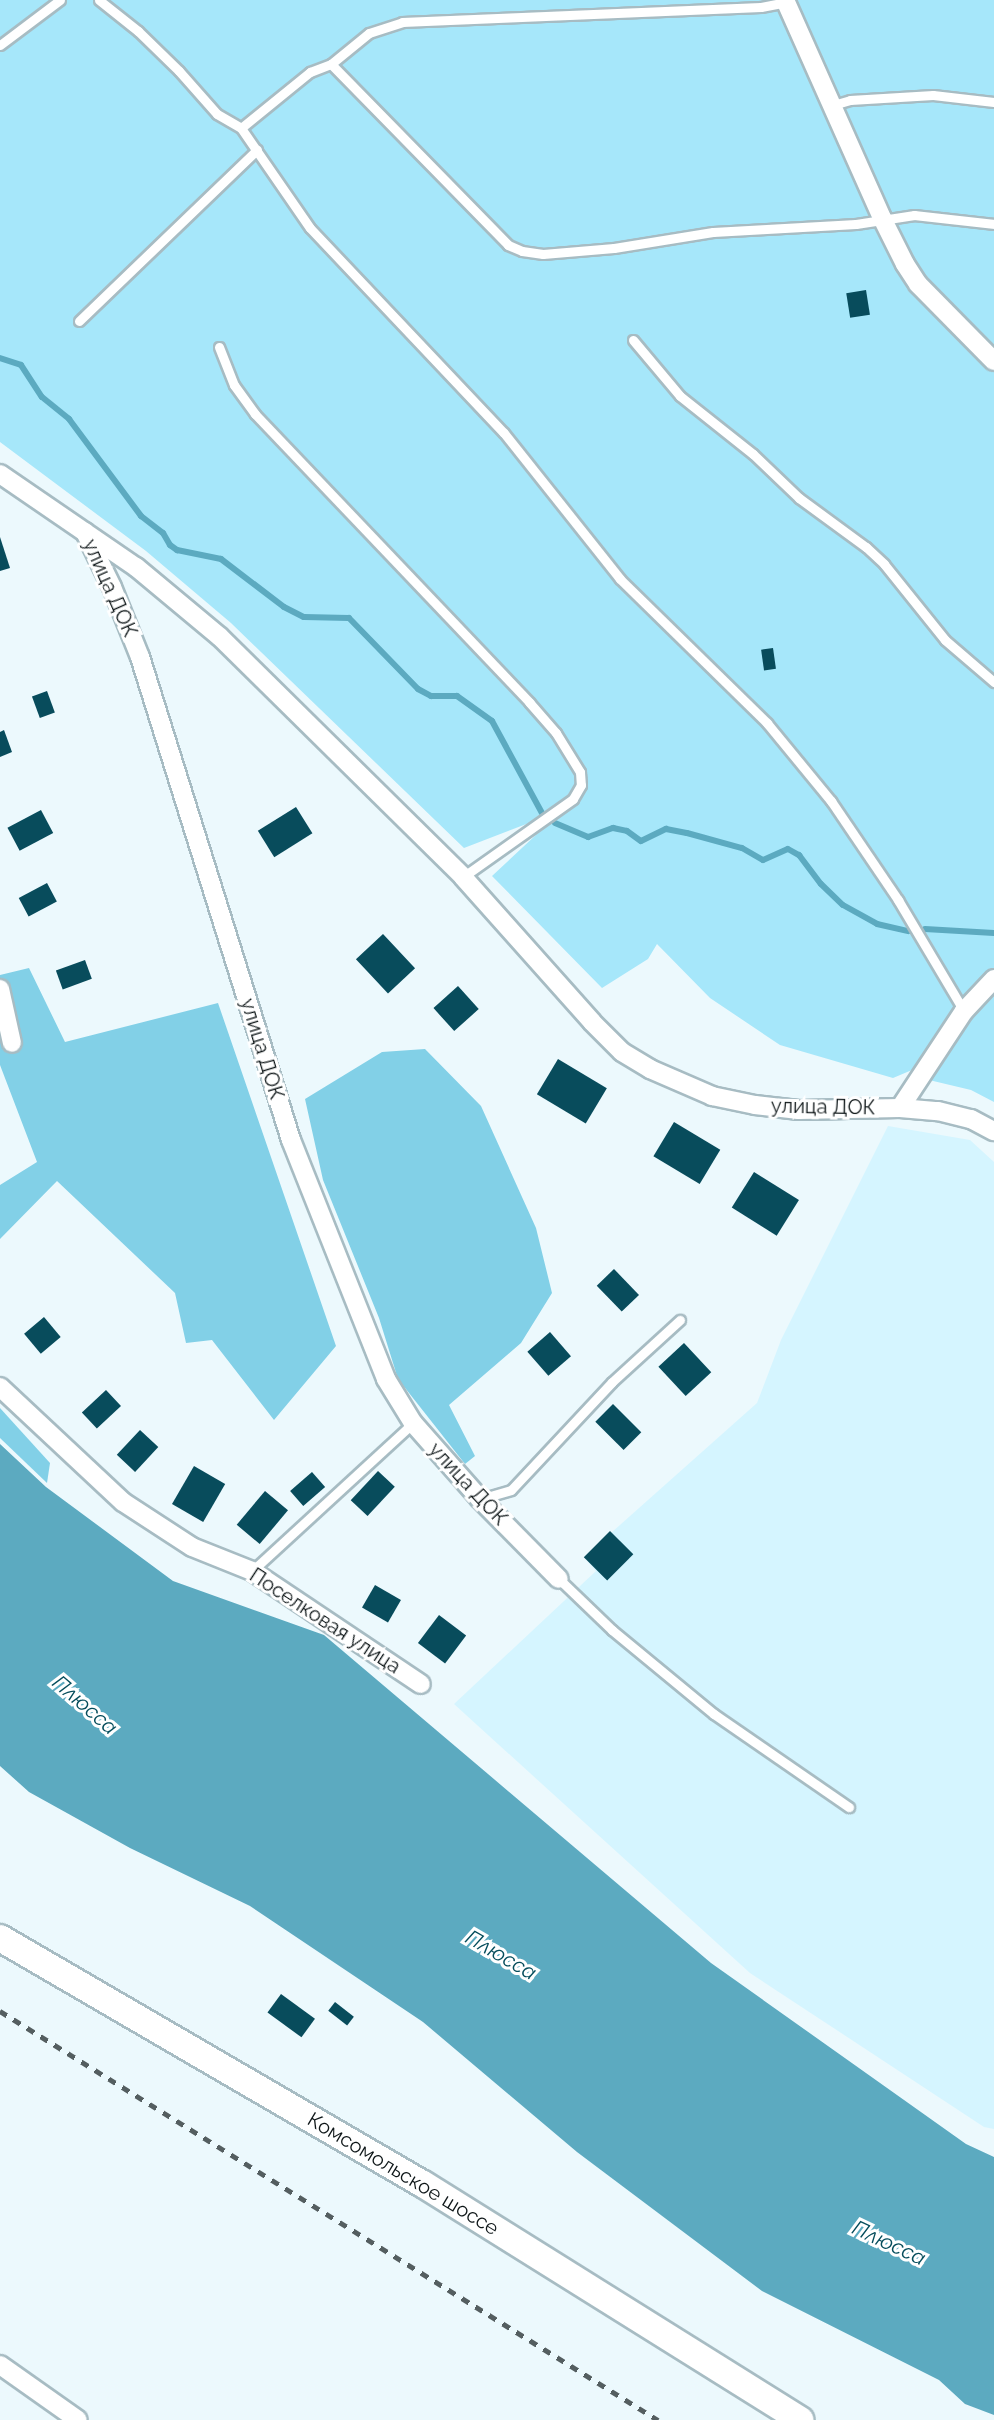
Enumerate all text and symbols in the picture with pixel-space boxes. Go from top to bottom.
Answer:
street label: улица ДОК [78,535,142,641]
street label: улица ДОК [235,996,289,1102]
street label: улица ДОК [771,1094,875,1120]
street label: улица ДОК [424,1438,512,1530]
street label: Поселковая улица [245,1563,405,1679]
water label: Плюсса [47,1670,123,1740]
water label: Плюсса [461,1925,541,1985]
street label: Комсомольское шоссе [303,2107,503,2241]
water label: Плюсса [848,2215,930,2271]

